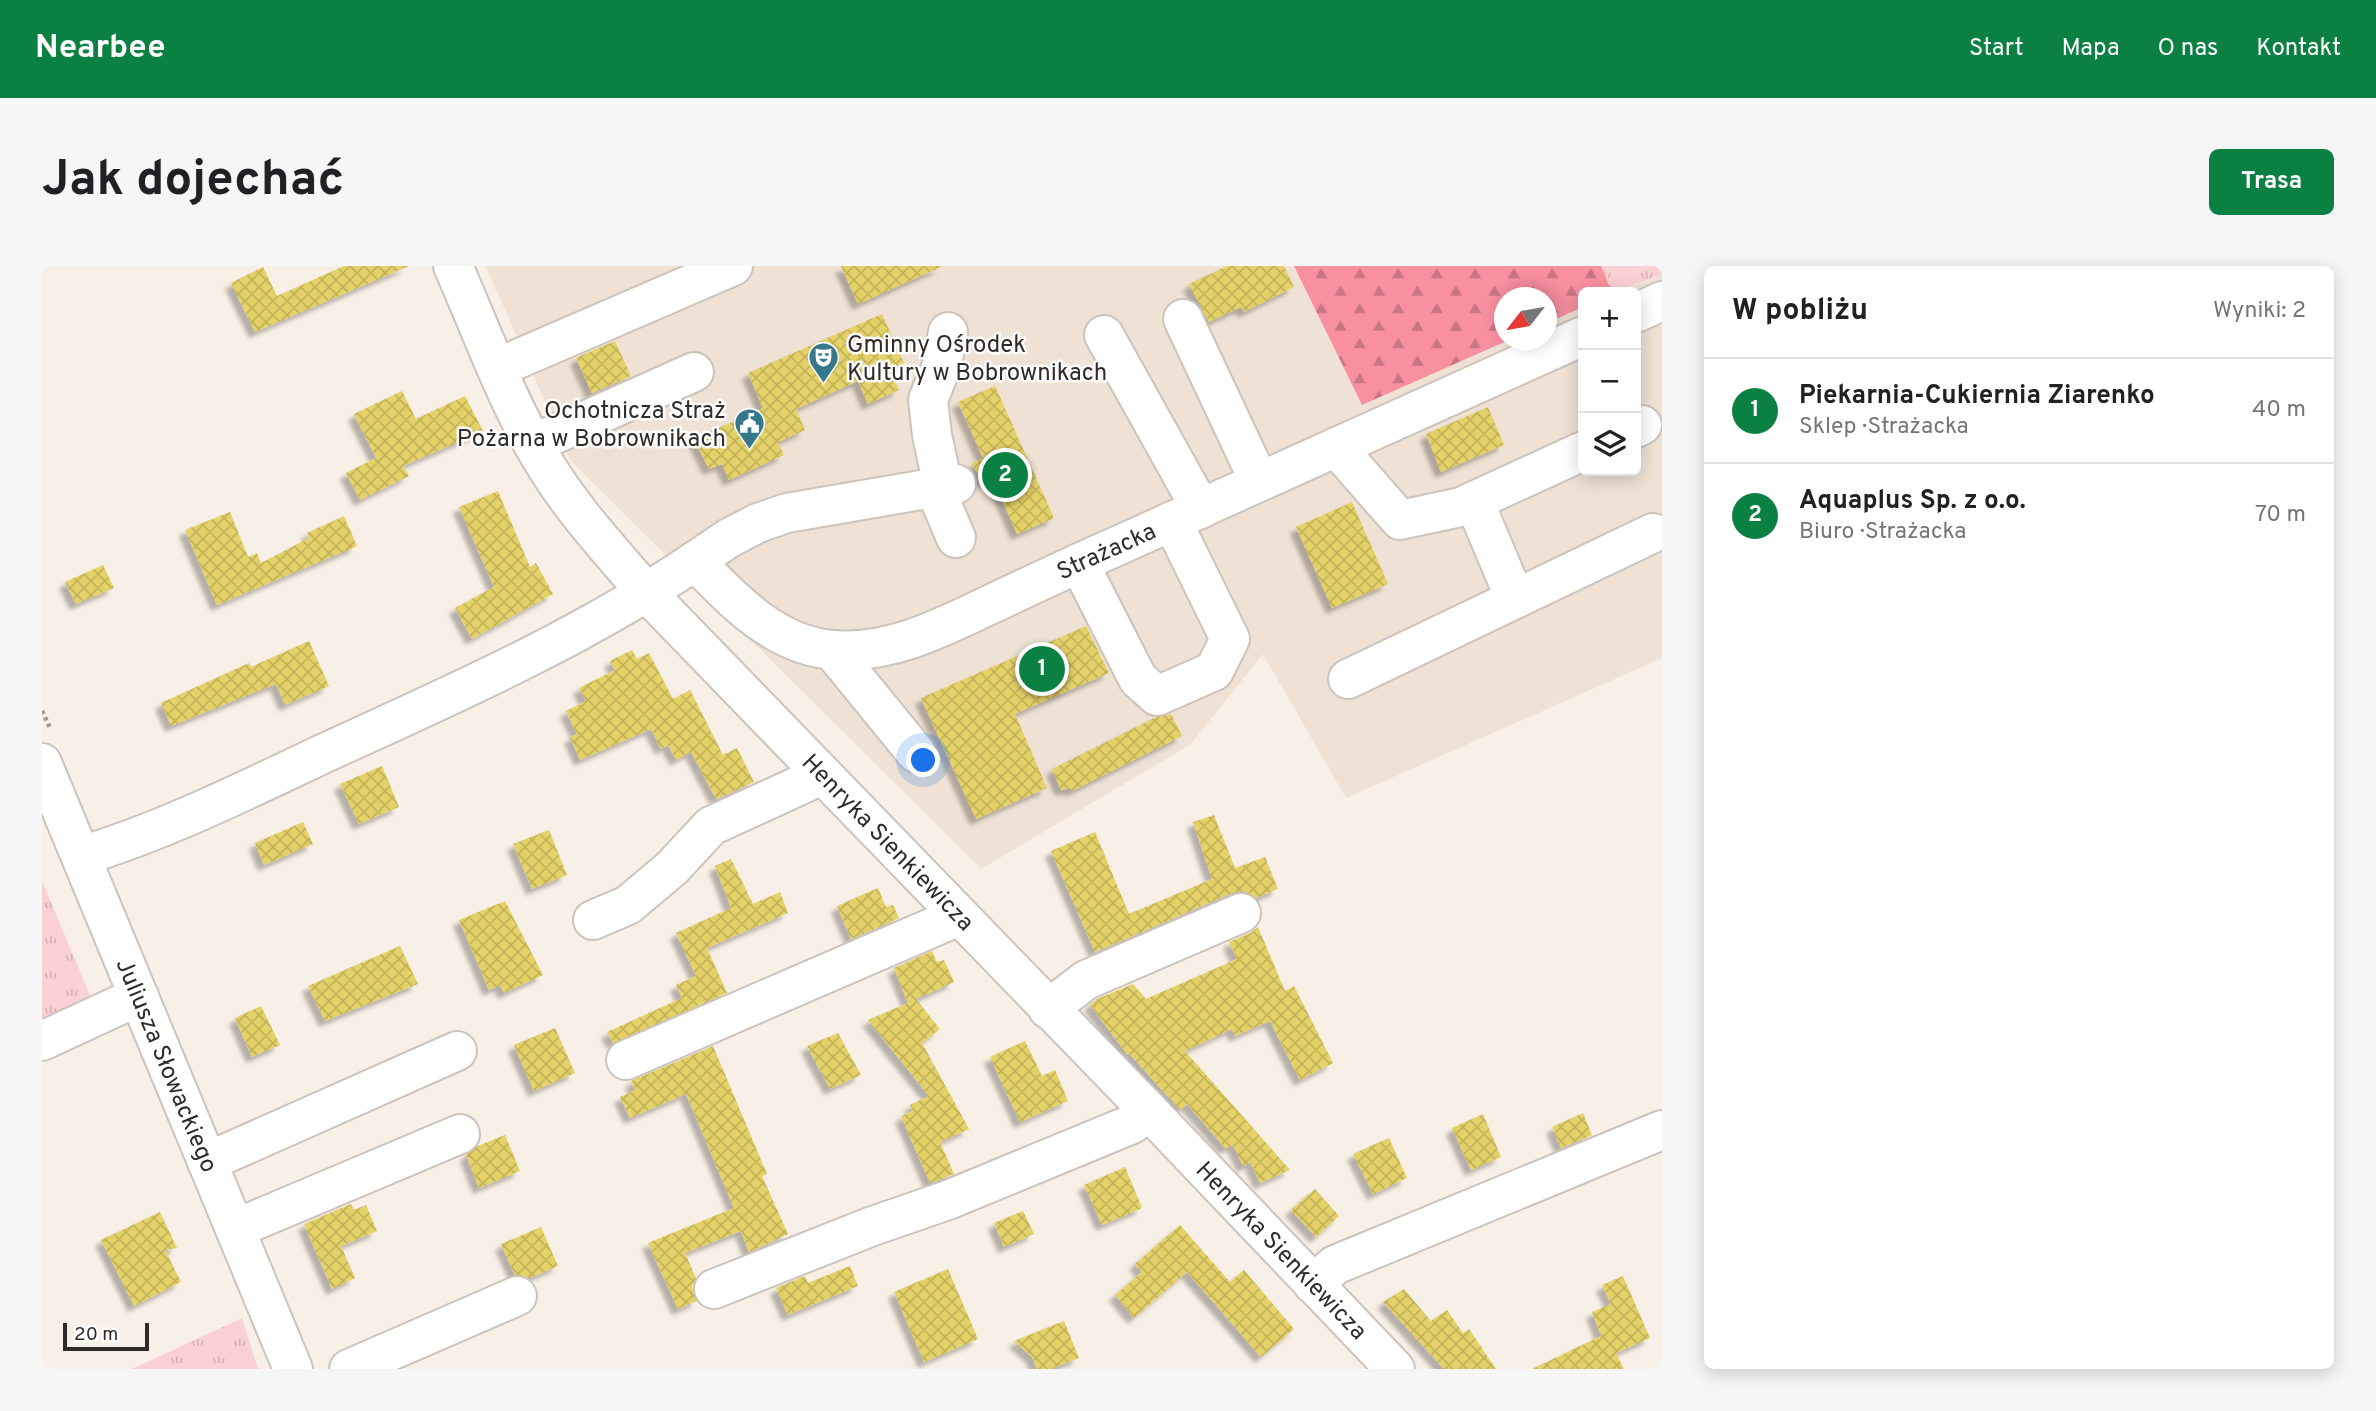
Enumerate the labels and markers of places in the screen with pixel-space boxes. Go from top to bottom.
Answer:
place label: Gminny Ośrodek Kultury w Bobrownikach [847,331,1107,389]
theatre icon: Gminny Ośrodek Kultury w Bobrownikach [807,341,841,385]
place label: Ochotnicza Straż Pożarna w Bobrownikach [457,397,726,455]
public building icon: Ochotnicza Straż Pożarna w Bobrownikach [732,407,766,451]
pin: 2 [982,449,1028,501]
pin: 1 [1019,643,1065,695]

